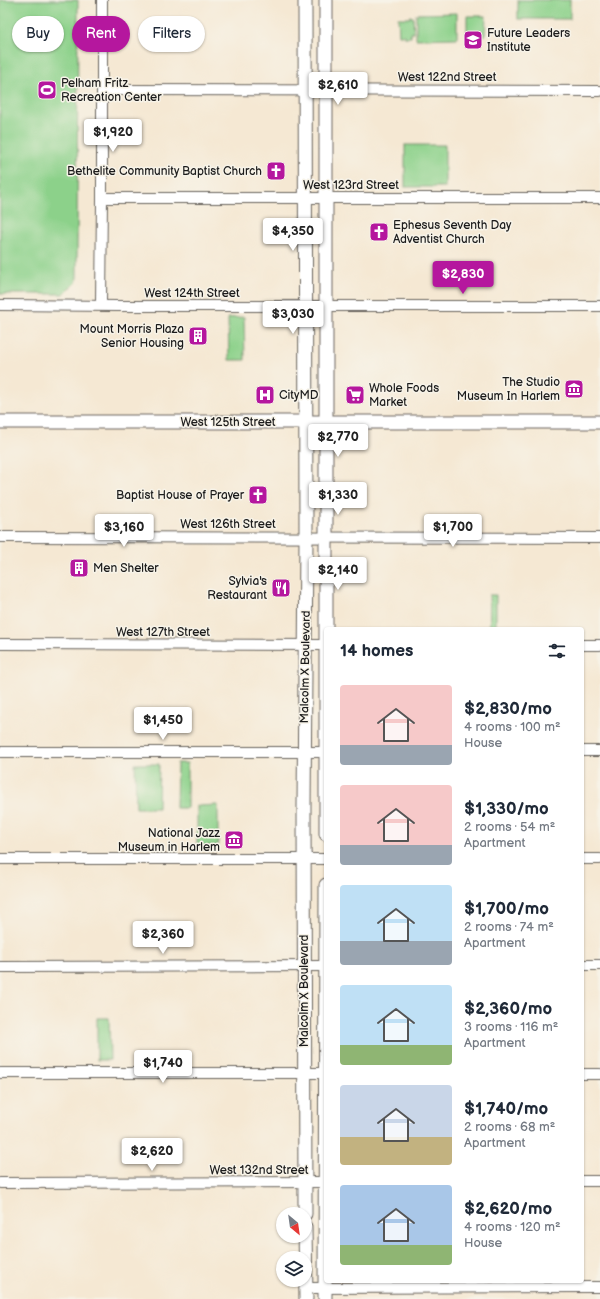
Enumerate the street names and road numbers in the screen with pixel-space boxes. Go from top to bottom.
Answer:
street label: West 122nd Street [398,70,497,85]
street label: West 123rd Street [303,178,399,193]
street label: West 124th Street [144,286,240,301]
street label: West 125th Street [180,415,276,430]
street label: West 126th Street [180,517,276,532]
street label: Malcolm X Boulevard [297,610,314,723]
street label: West 127th Street [116,625,210,640]
street label: Malcolm X Boulevard [297,935,312,1047]
street label: West 132nd Street [210,1163,309,1178]

